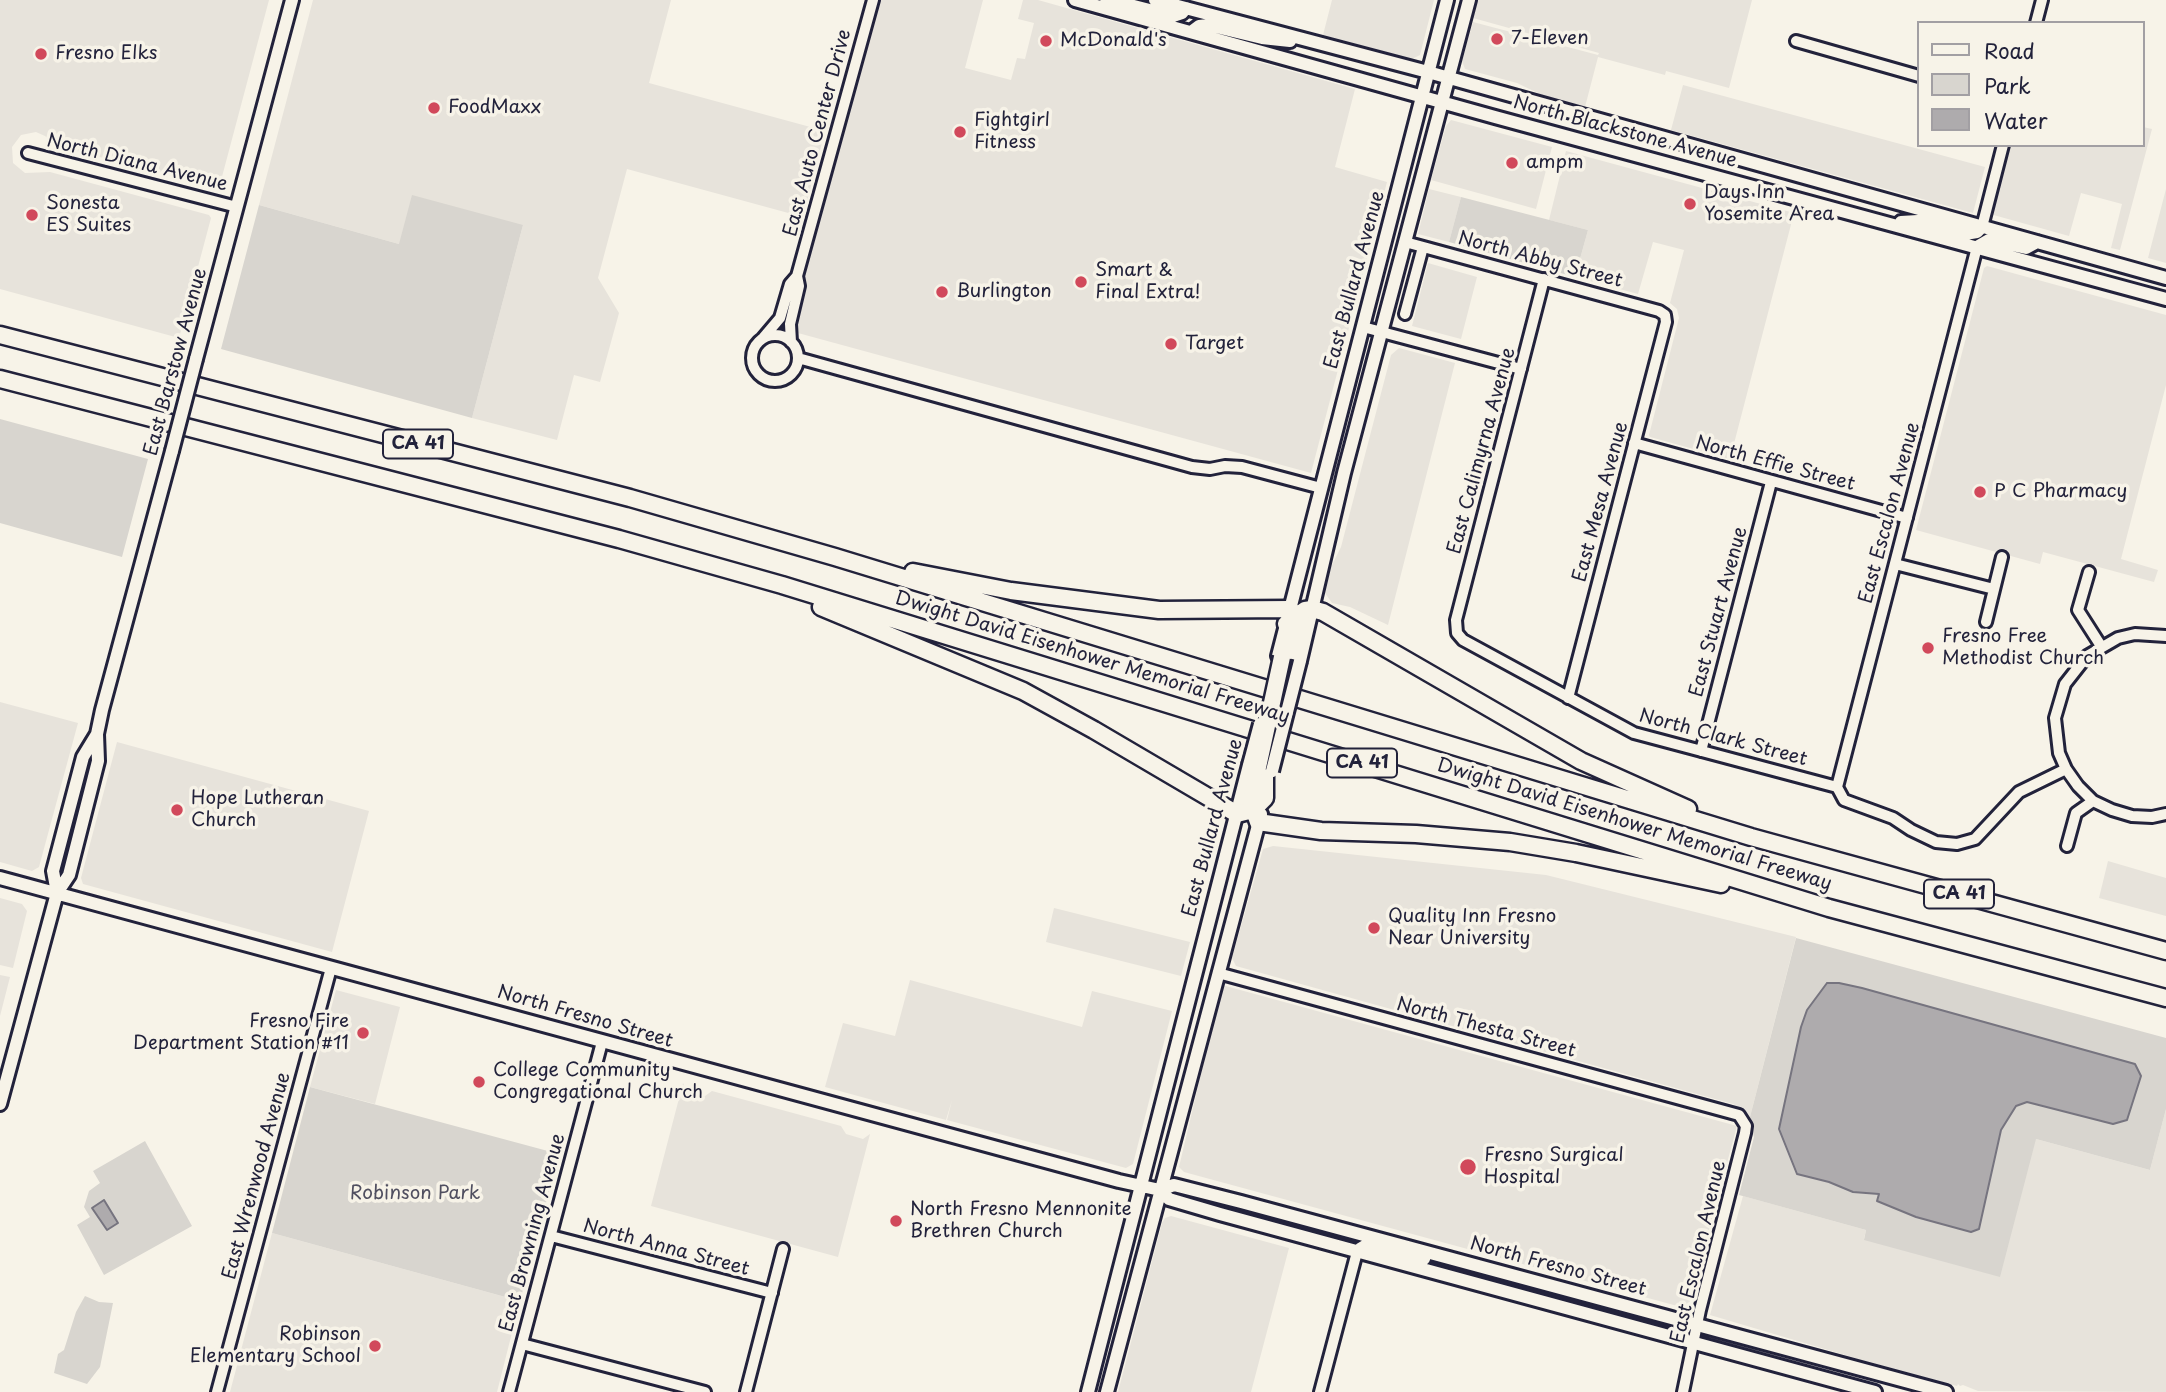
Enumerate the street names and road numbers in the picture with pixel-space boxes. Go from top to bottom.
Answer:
street label: East Auto Center Drive [779,27,857,239]
street label: North Blackstone Avenue [1511,91,1739,173]
street label: North Diana Avenue [44,130,230,196]
street label: East Bullard Avenue [1320,188,1390,372]
street label: North Abby Street [1455,227,1625,293]
street label: East Barstow Avenue [140,266,212,458]
street label: East Calimyrna Avenue [1443,345,1521,557]
street label: East Mesa Avenue [1569,419,1633,585]
street label: East Escalon Avenue [1855,420,1925,606]
road number: CA 41 [383,430,453,458]
street label: North Effie Street [1693,432,1857,496]
street label: East Stuart Avenue [1685,525,1753,699]
street label: Dwight David Eisenhower Memorial Freeway [892,587,1292,729]
street label: North Clark Street [1636,705,1810,771]
street label: East Bullard Avenue [1178,736,1248,920]
road number: CA 41 [1327,748,1397,778]
street label: Dwight David Eisenhower Memorial Freeway [1434,754,1834,896]
road number: CA 41 [1924,880,1994,908]
street label: North Fresno Street [495,981,675,1053]
street label: North Thesta Street [1394,993,1578,1063]
street label: East Wrenwood Avenue [218,1070,296,1282]
street label: East Browning Avenue [496,1131,570,1335]
street label: East Escalon Avenue [1667,1158,1731,1346]
street label: North Anna Street [580,1215,752,1281]
street label: North Fresno Street [1467,1233,1649,1301]

